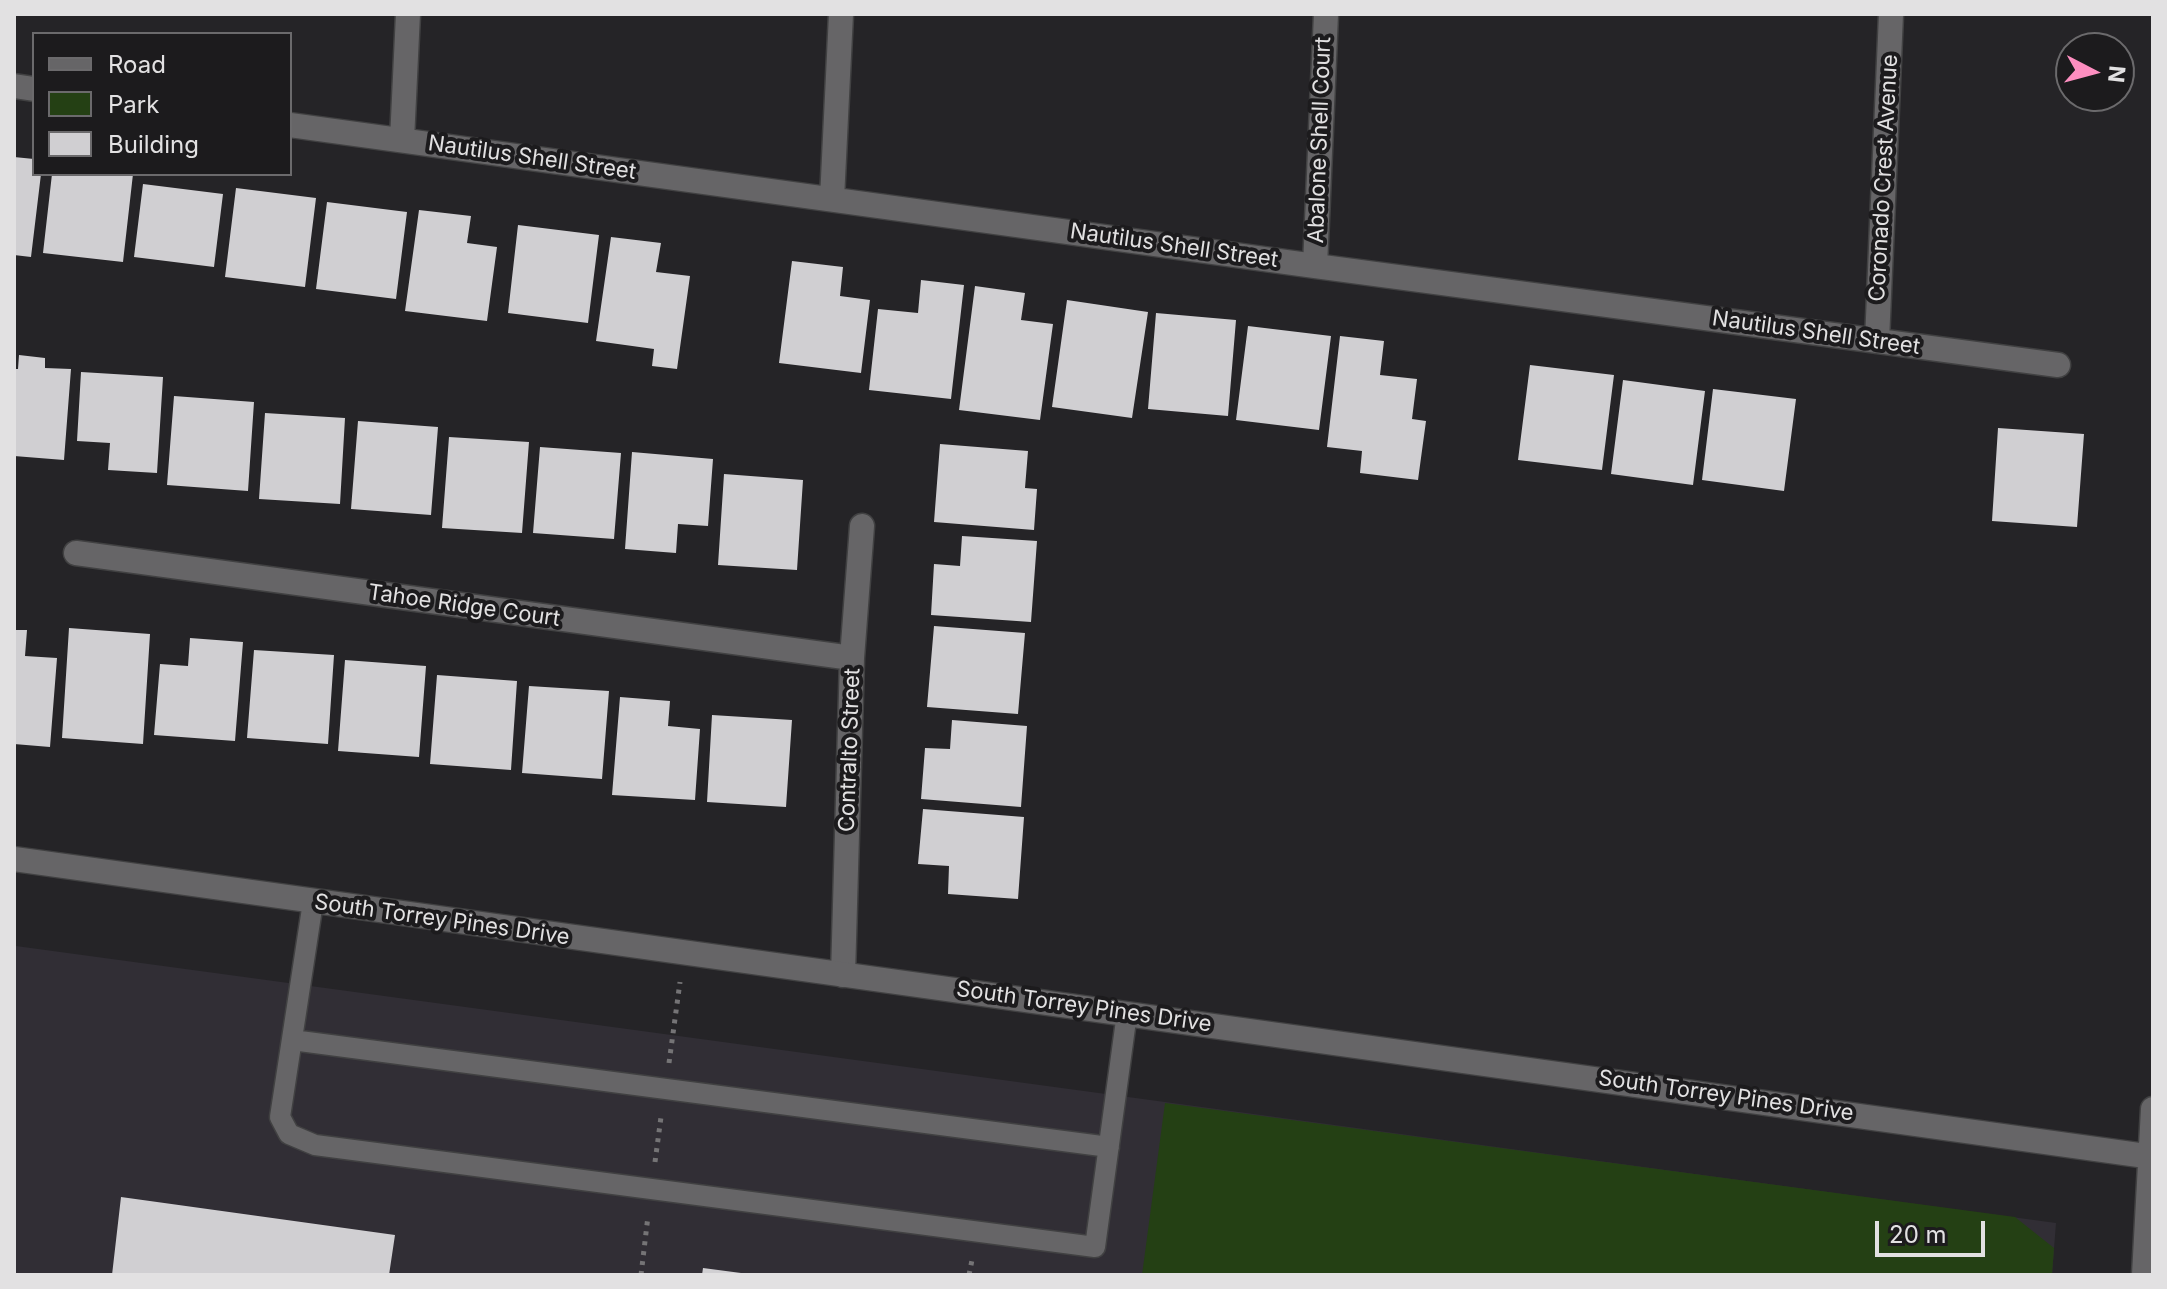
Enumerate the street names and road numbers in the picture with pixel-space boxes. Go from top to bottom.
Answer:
street label: Abalone Shell Court [1303,36,1337,244]
street label: Coronado Crest Avenue [1864,54,1904,302]
street label: Nautilus Shell Street [426,130,638,186]
street label: Nautilus Shell Street [1068,218,1280,274]
street label: Nautilus Shell Street [1710,305,1922,361]
street label: Tahoe Ridge Court [366,579,562,633]
street label: Contralto Street [834,667,866,833]
street label: South Torrey Pines Drive [313,889,571,951]
street label: South Torrey Pines Drive [955,976,1213,1038]
street label: South Torrey Pines Drive [1597,1065,1855,1127]

